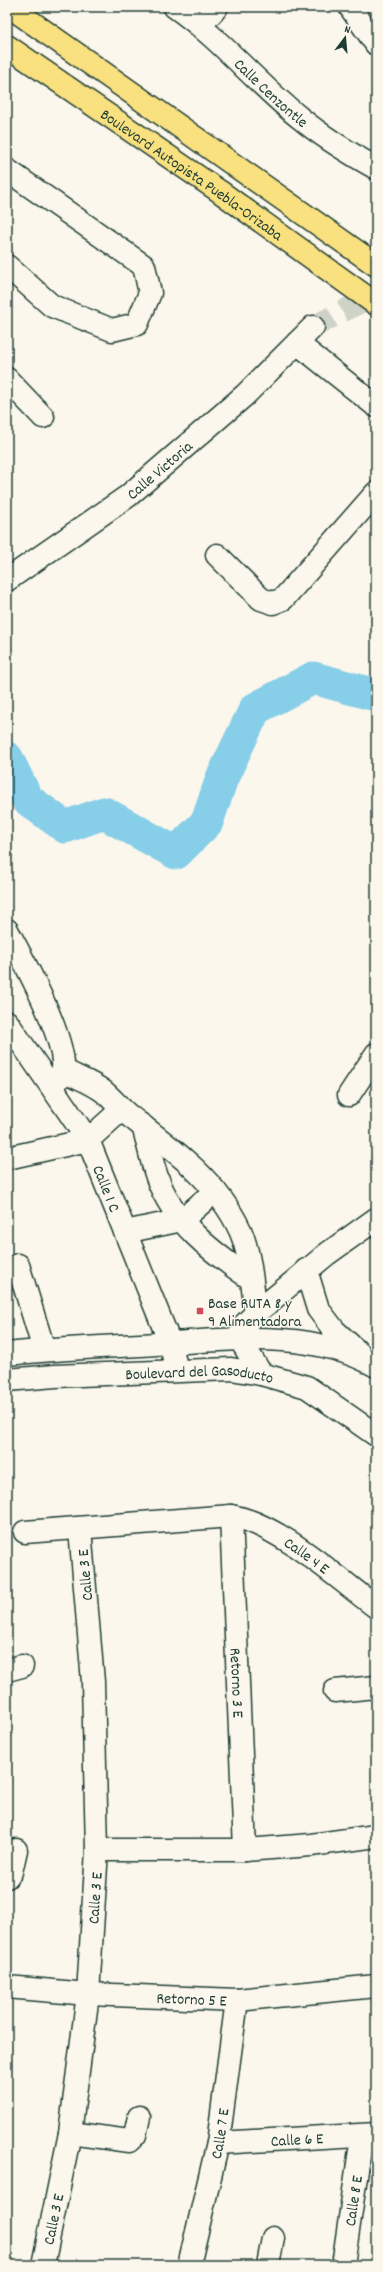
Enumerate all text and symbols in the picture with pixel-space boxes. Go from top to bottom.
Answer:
north arrow [325,18,365,58]
text: N [342,22,353,39]
street label: Calle Cenzontle [228,54,312,134]
street label: Boulevard Autopista Puebla-Orizaba [95,104,287,248]
street label: Calle Victoria [123,436,199,506]
street label: Calle 1 C [85,1162,125,1216]
place label: Base RUTA 8 y 9 Alimentadora [208,1293,302,1334]
marker: Base RUTA 8 y 9 Alimentadora [195,1306,205,1316]
street label: Boulevard del Gasoducto [125,1360,276,1391]
street label: Calle 4 E [279,1532,334,1581]
street label: Calle 3 E [73,1547,100,1602]
street label: Retorno 3 E [223,1647,248,1719]
street label: Calle 3 E [83,1871,110,1925]
street label: Retorno 5 E [156,1988,228,2014]
street label: Calle 7 E [206,2106,237,2162]
street label: Calle 6 E [270,2128,325,2154]
street label: Calle 8 E [340,2173,370,2228]
street label: Calle 3 E [38,2191,71,2247]

